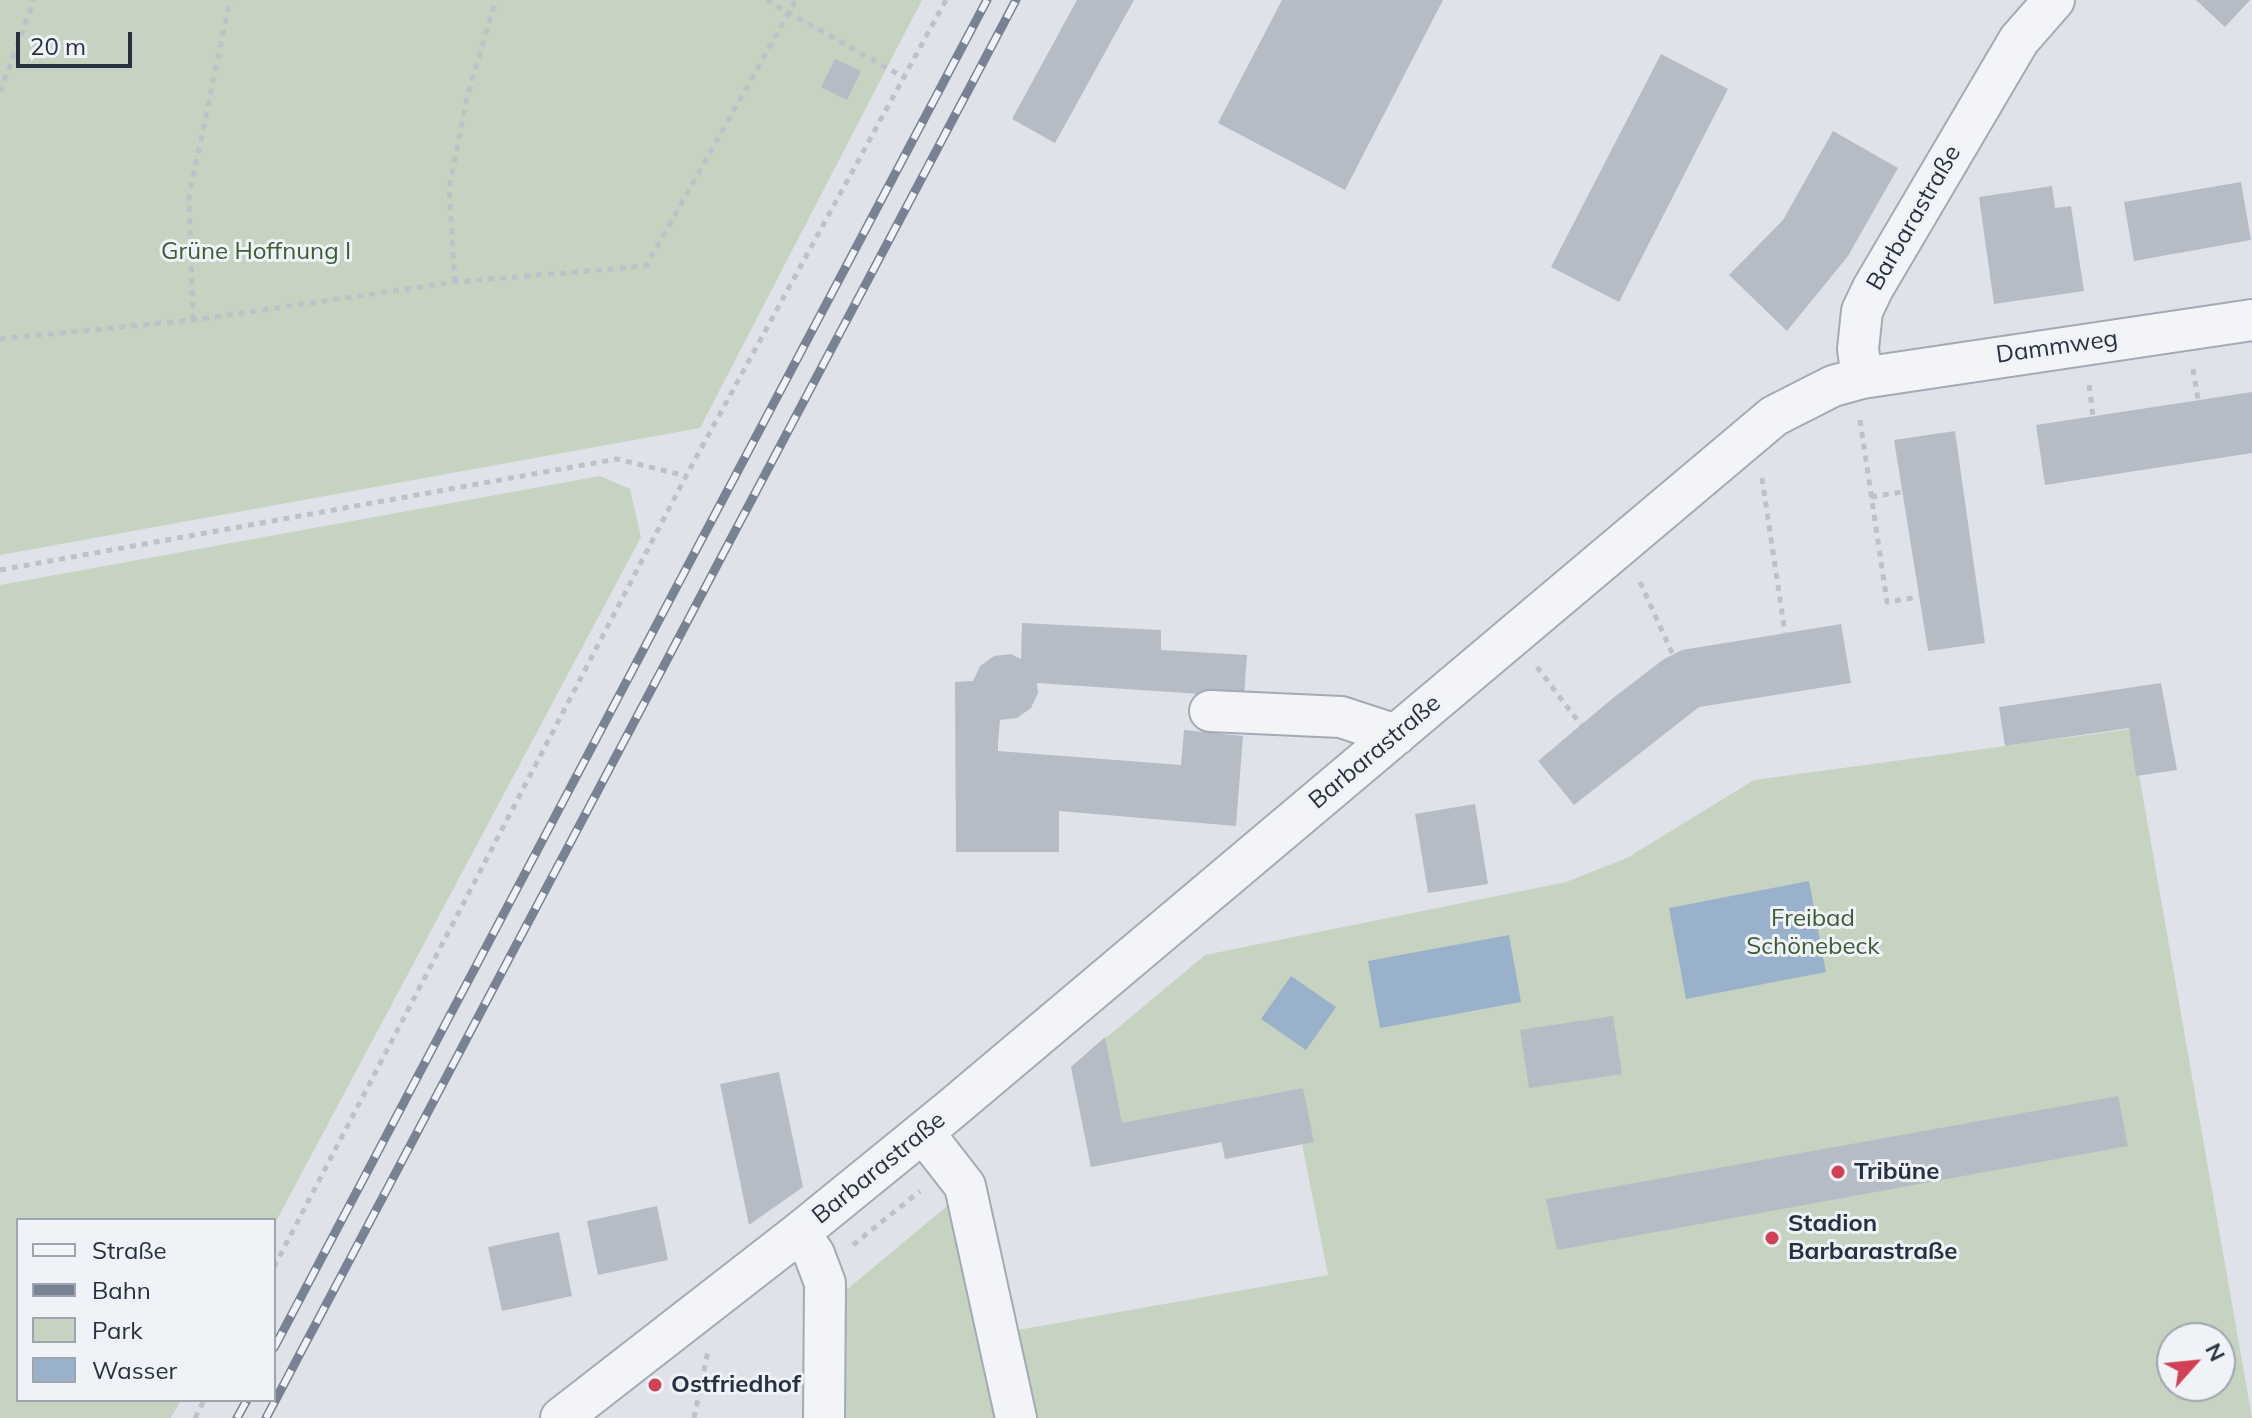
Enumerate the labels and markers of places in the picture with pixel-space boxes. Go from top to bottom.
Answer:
place label: Tribüne [1854,1158,1939,1186]
marker: Tribüne [1829,1163,1847,1181]
place label: Stadion Barbarastraße [1788,1210,1957,1266]
marker: Stadion Barbarastraße [1763,1229,1781,1247]
place label: Ostfriedhof [671,1371,801,1399]
marker: Ostfriedhof [646,1376,664,1394]

